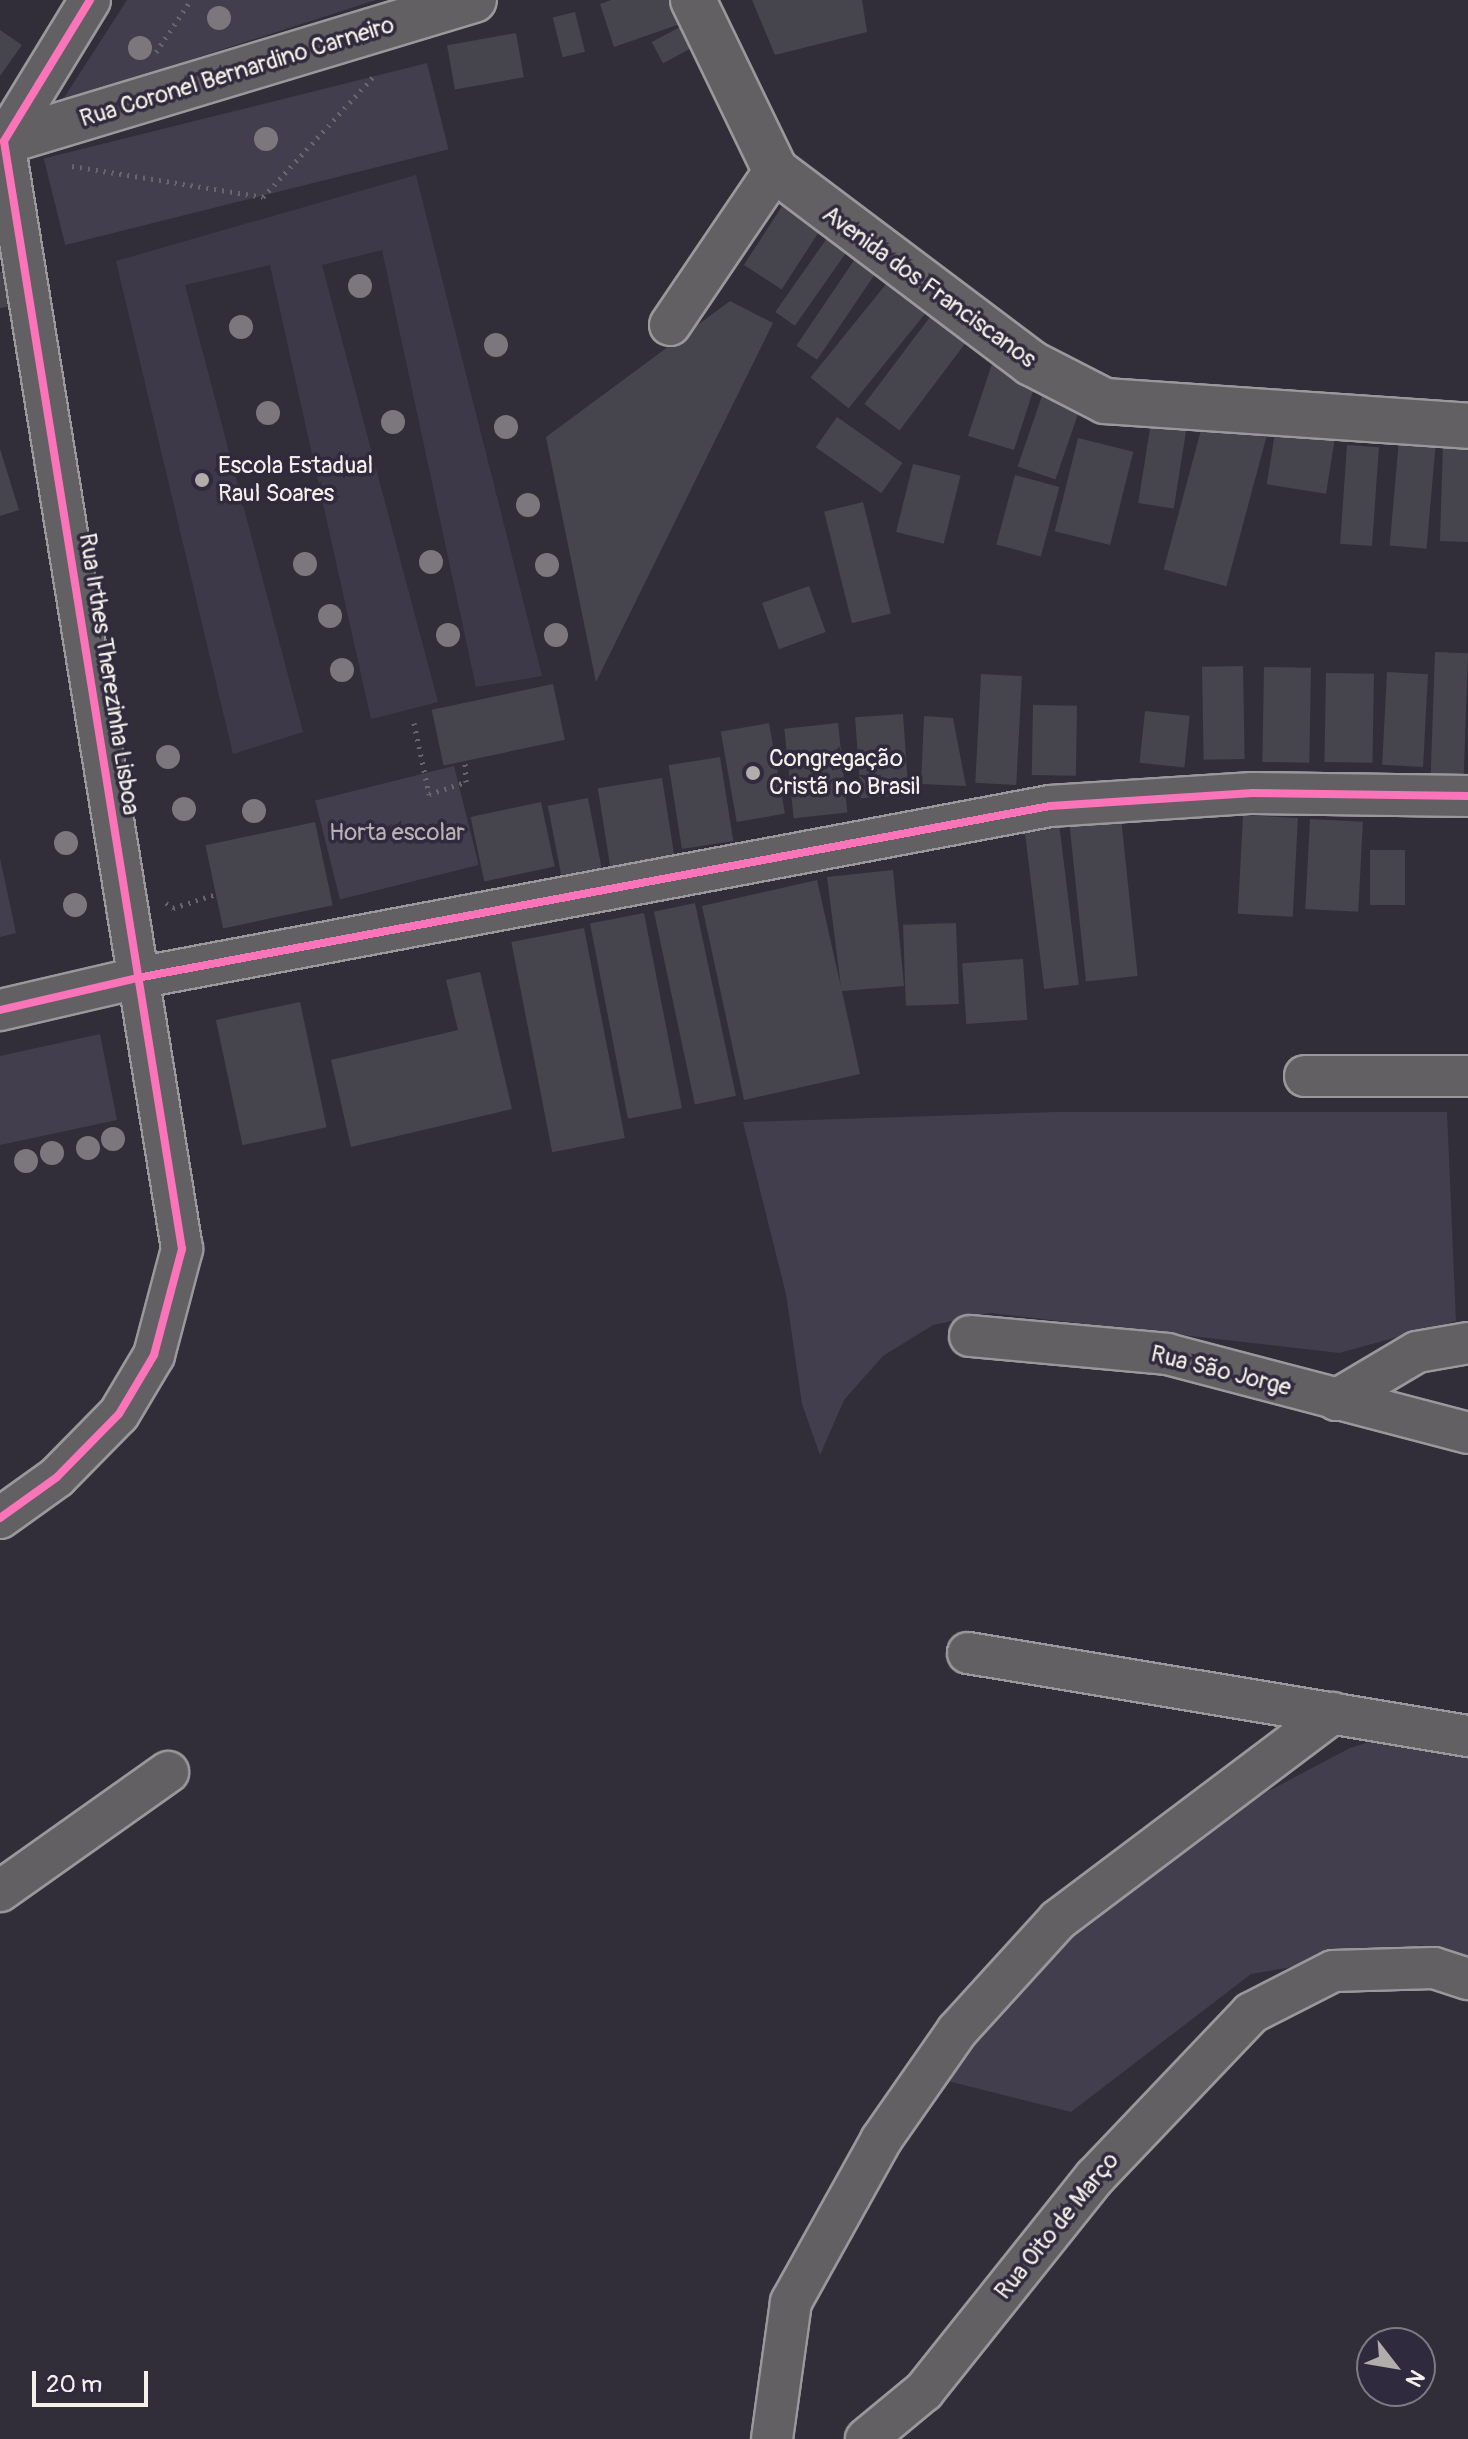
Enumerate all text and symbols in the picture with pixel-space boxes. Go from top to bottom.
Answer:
street label: Rua Coronel Bernardino Carneiro [76,10,398,134]
street label: Avenida dos Franciscanos [817,200,1041,374]
place label: Escola Estadual Raul Soares [218,452,373,508]
marker: Escola Estadual Raul Soares [193,471,211,489]
street label: Rua Irthes Therezinha Lisboa [73,531,145,817]
place label: Congregação Cristã no Brasil [769,745,921,801]
marker: Congregação Cristã no Brasil [744,764,762,782]
park label: Horta escolar [329,819,465,847]
street label: Rua São Jorge [1148,1340,1294,1402]
street label: Rua Oito de Março [989,2147,1125,2305]
north arrow [1356,2327,1436,2407]
scale bar [36,2355,152,2405]
text: N [1399,2365,1431,2392]
text: 20 m [46,2370,102,2399]

